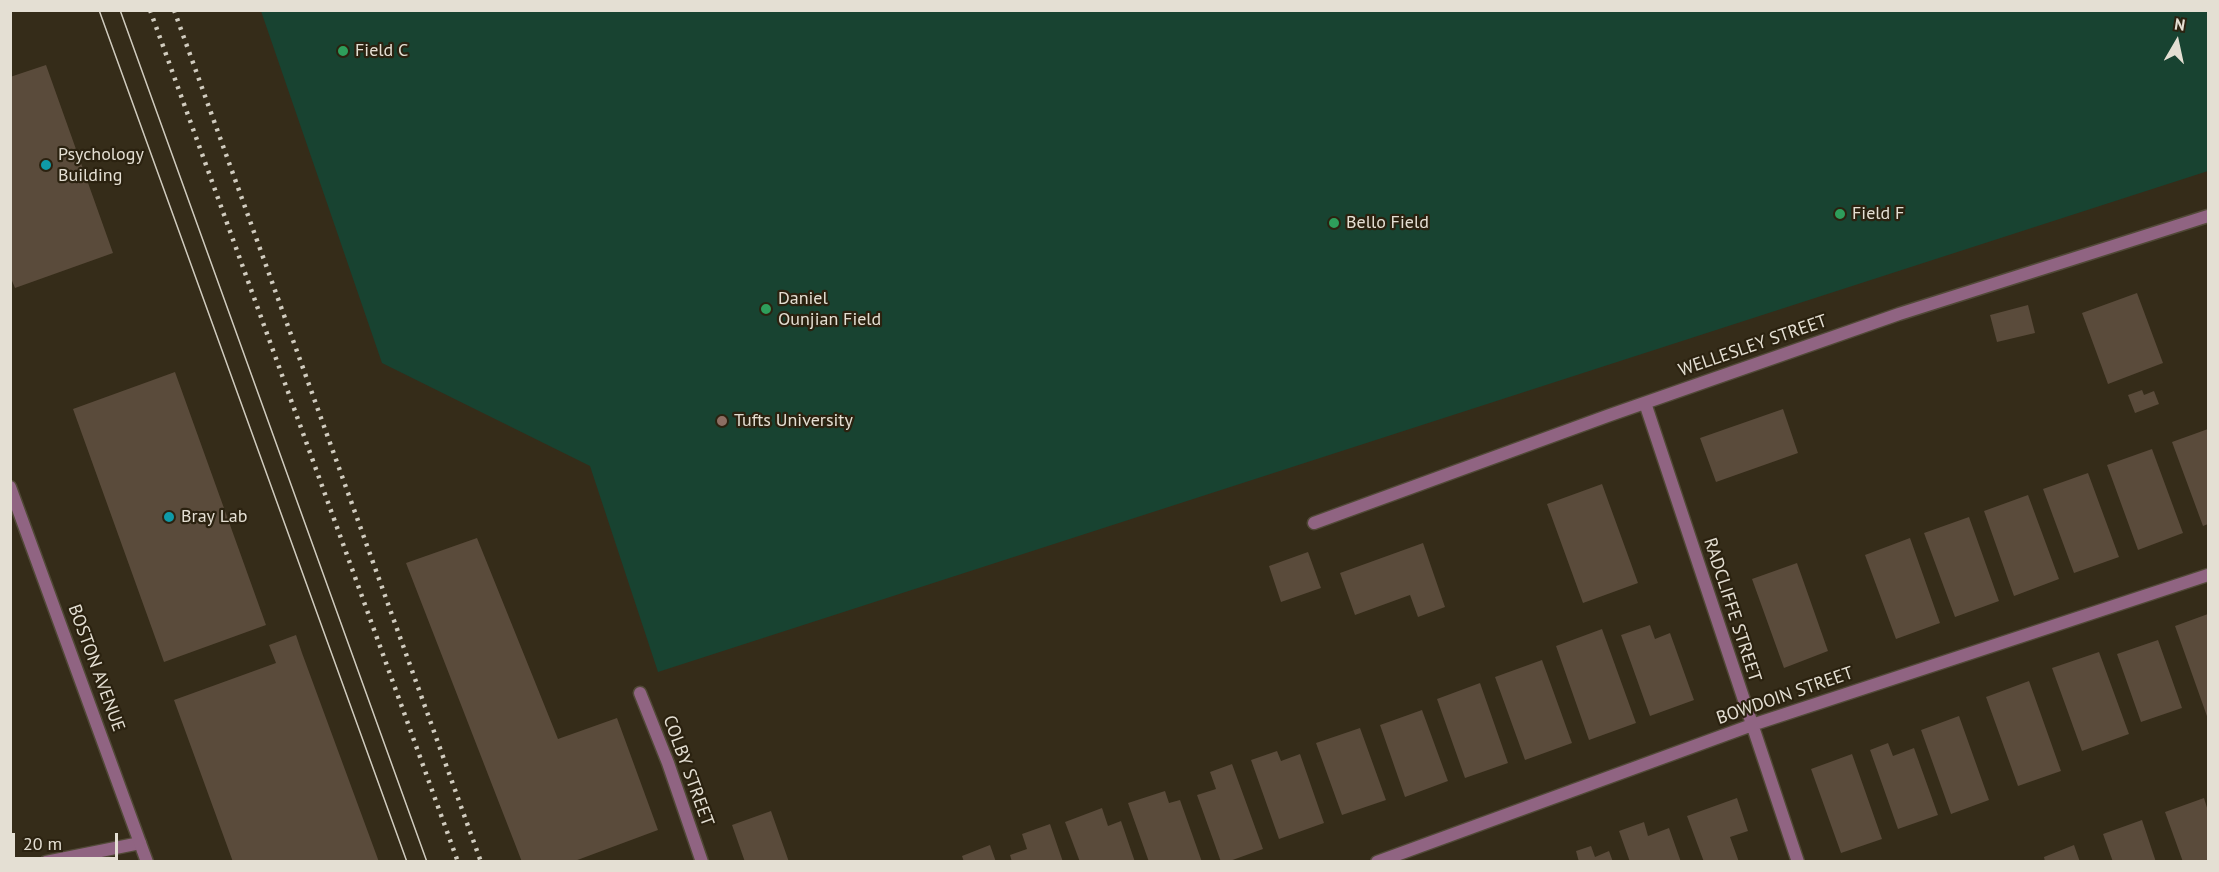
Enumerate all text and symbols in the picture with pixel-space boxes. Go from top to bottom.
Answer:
north arrow [2147,12,2207,72]
text: N [2173,14,2187,35]
place label: Field C [355,40,408,62]
marker: Field C [336,44,350,58]
place label: Psychology Building [58,144,144,186]
marker: Psychology Building [39,158,53,172]
place label: Field F [1852,203,1904,225]
marker: Field F [1833,207,1847,221]
place label: Bello Field [1346,212,1429,234]
marker: Bello Field [1327,216,1341,230]
place label: Daniel Ounjian Field [778,288,881,330]
marker: Daniel Ounjian Field [759,302,773,316]
street label: WELLESLEY STREET [1676,310,1830,382]
place label: Tufts University [734,410,853,432]
marker: Tufts University [715,414,729,428]
place label: Bray Lab [181,506,247,528]
marker: Bray Lab [162,510,176,524]
street label: RADCLIFFE STREET [1699,535,1765,685]
street label: BOSTON AVENUE [63,601,129,735]
street label: BOWDOIN STREET [1714,662,1856,730]
street label: COLBY STREET [658,713,718,829]
scale bar [15,821,122,859]
text: 20 m [23,832,62,855]

